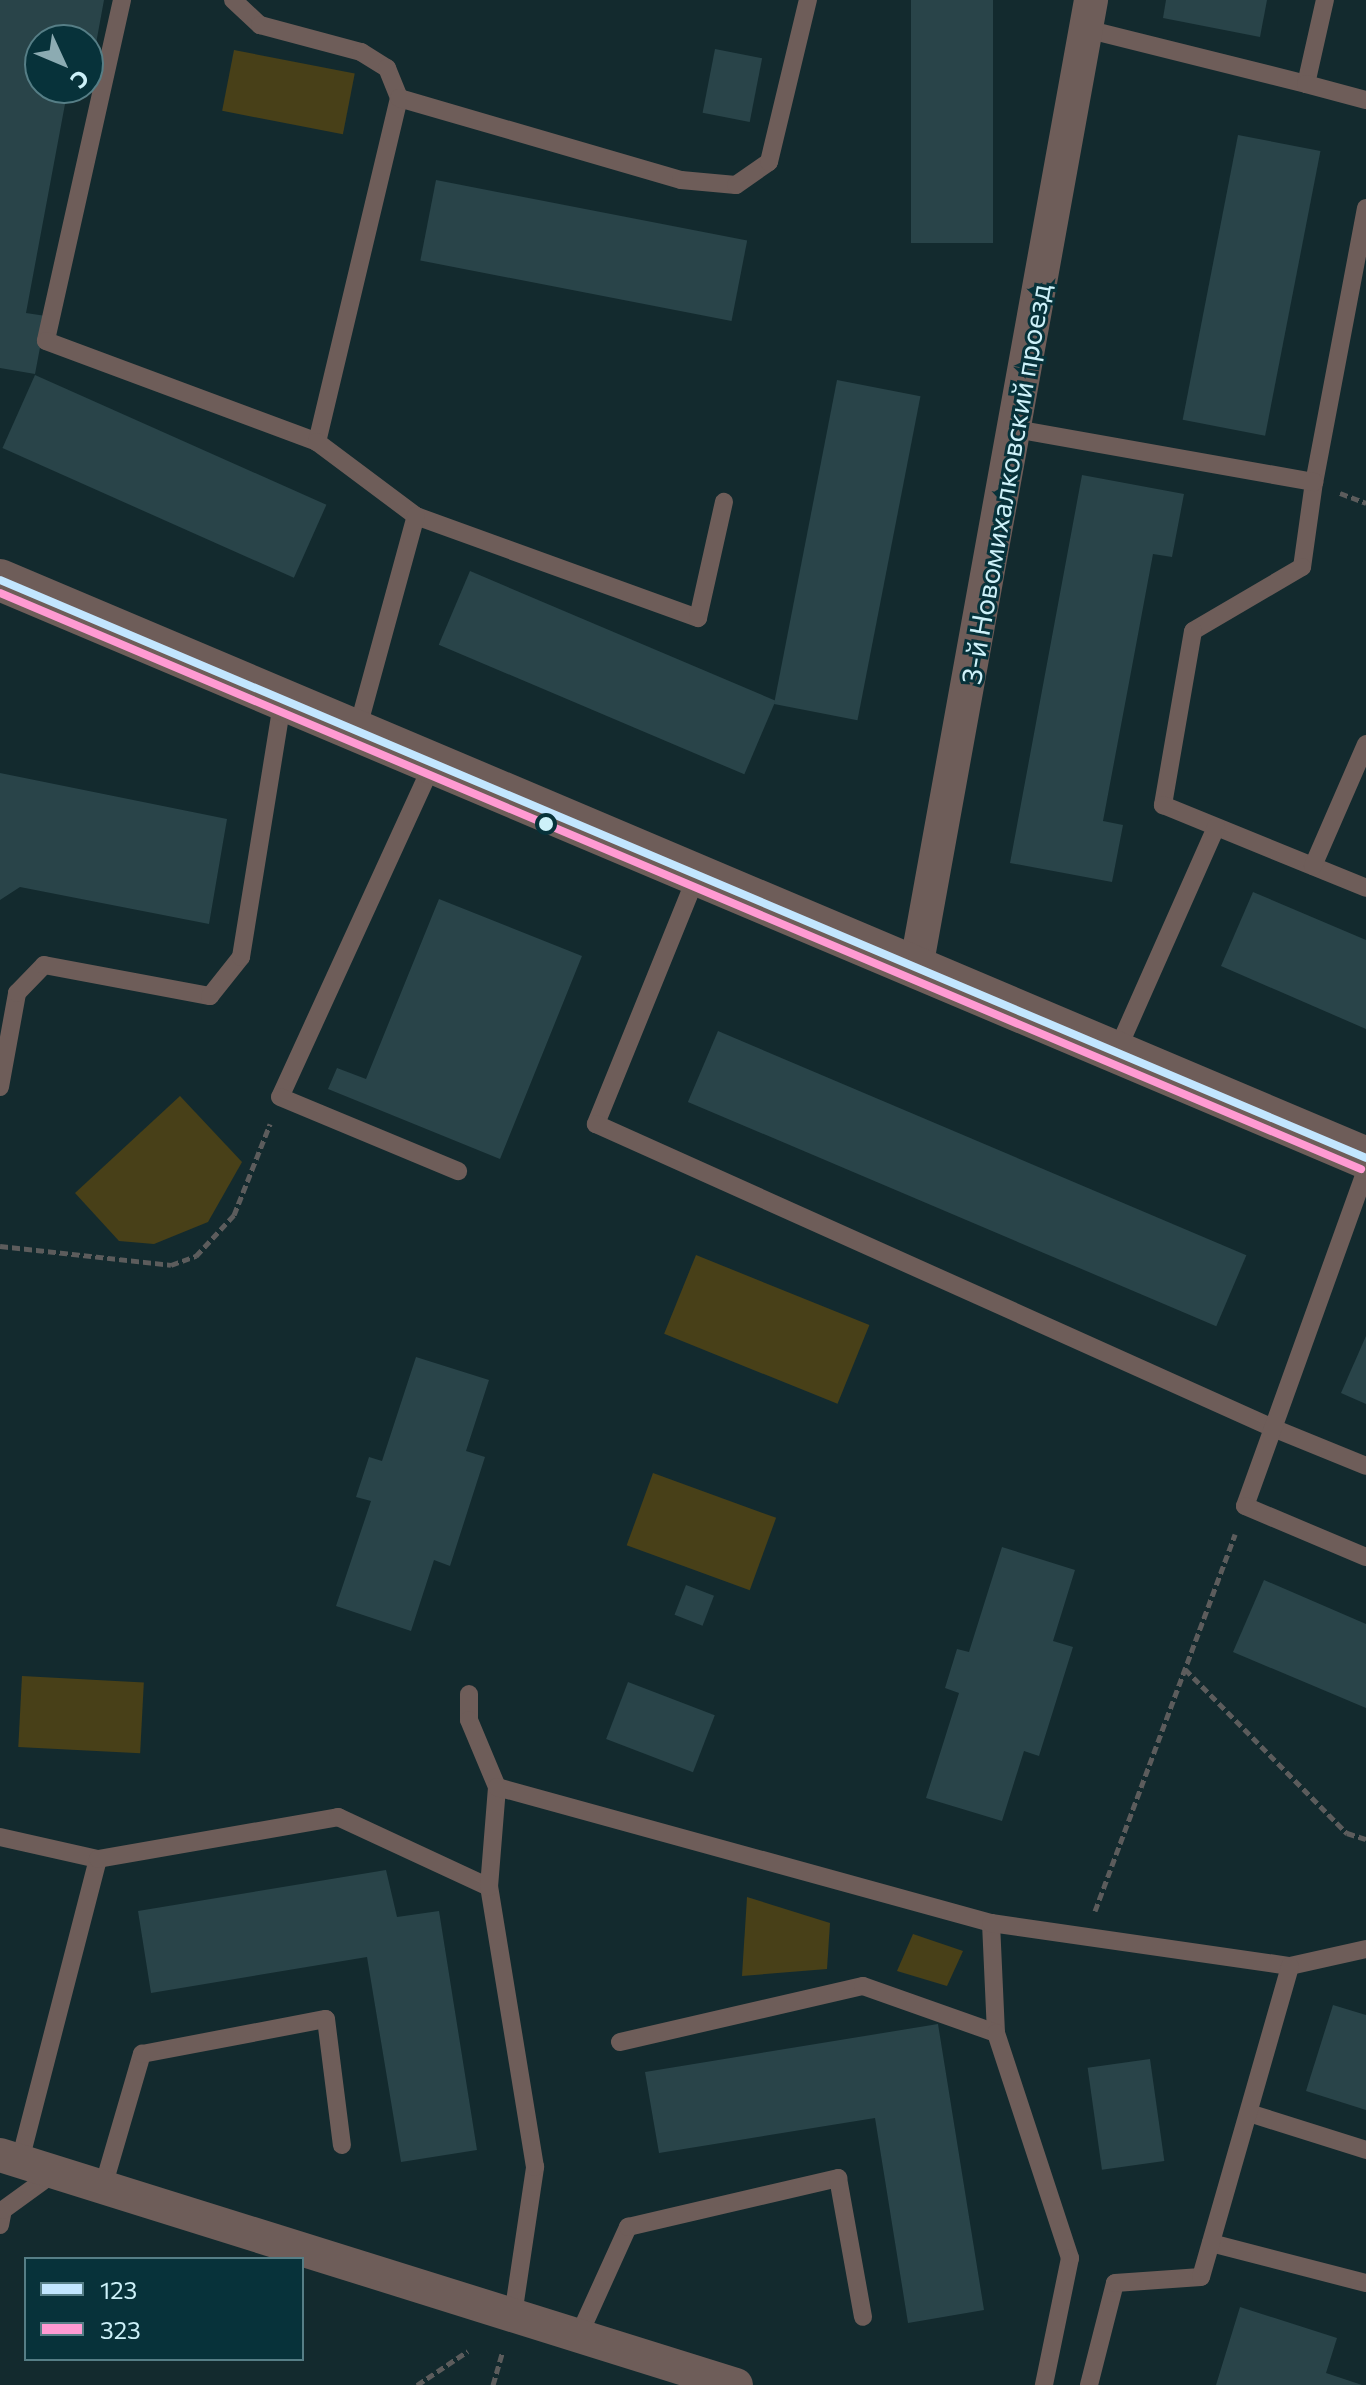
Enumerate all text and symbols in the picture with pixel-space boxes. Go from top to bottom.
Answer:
north arrow [24,24,104,104]
text: С [65,65,95,94]
street label: 3-й Новомихалковский проезд [953,281,1057,687]
unlabelled marker [538,816,554,832]
legend [24,2257,304,2361]
text: 123 [100,2275,137,2304]
text: 323 [100,2315,141,2344]

